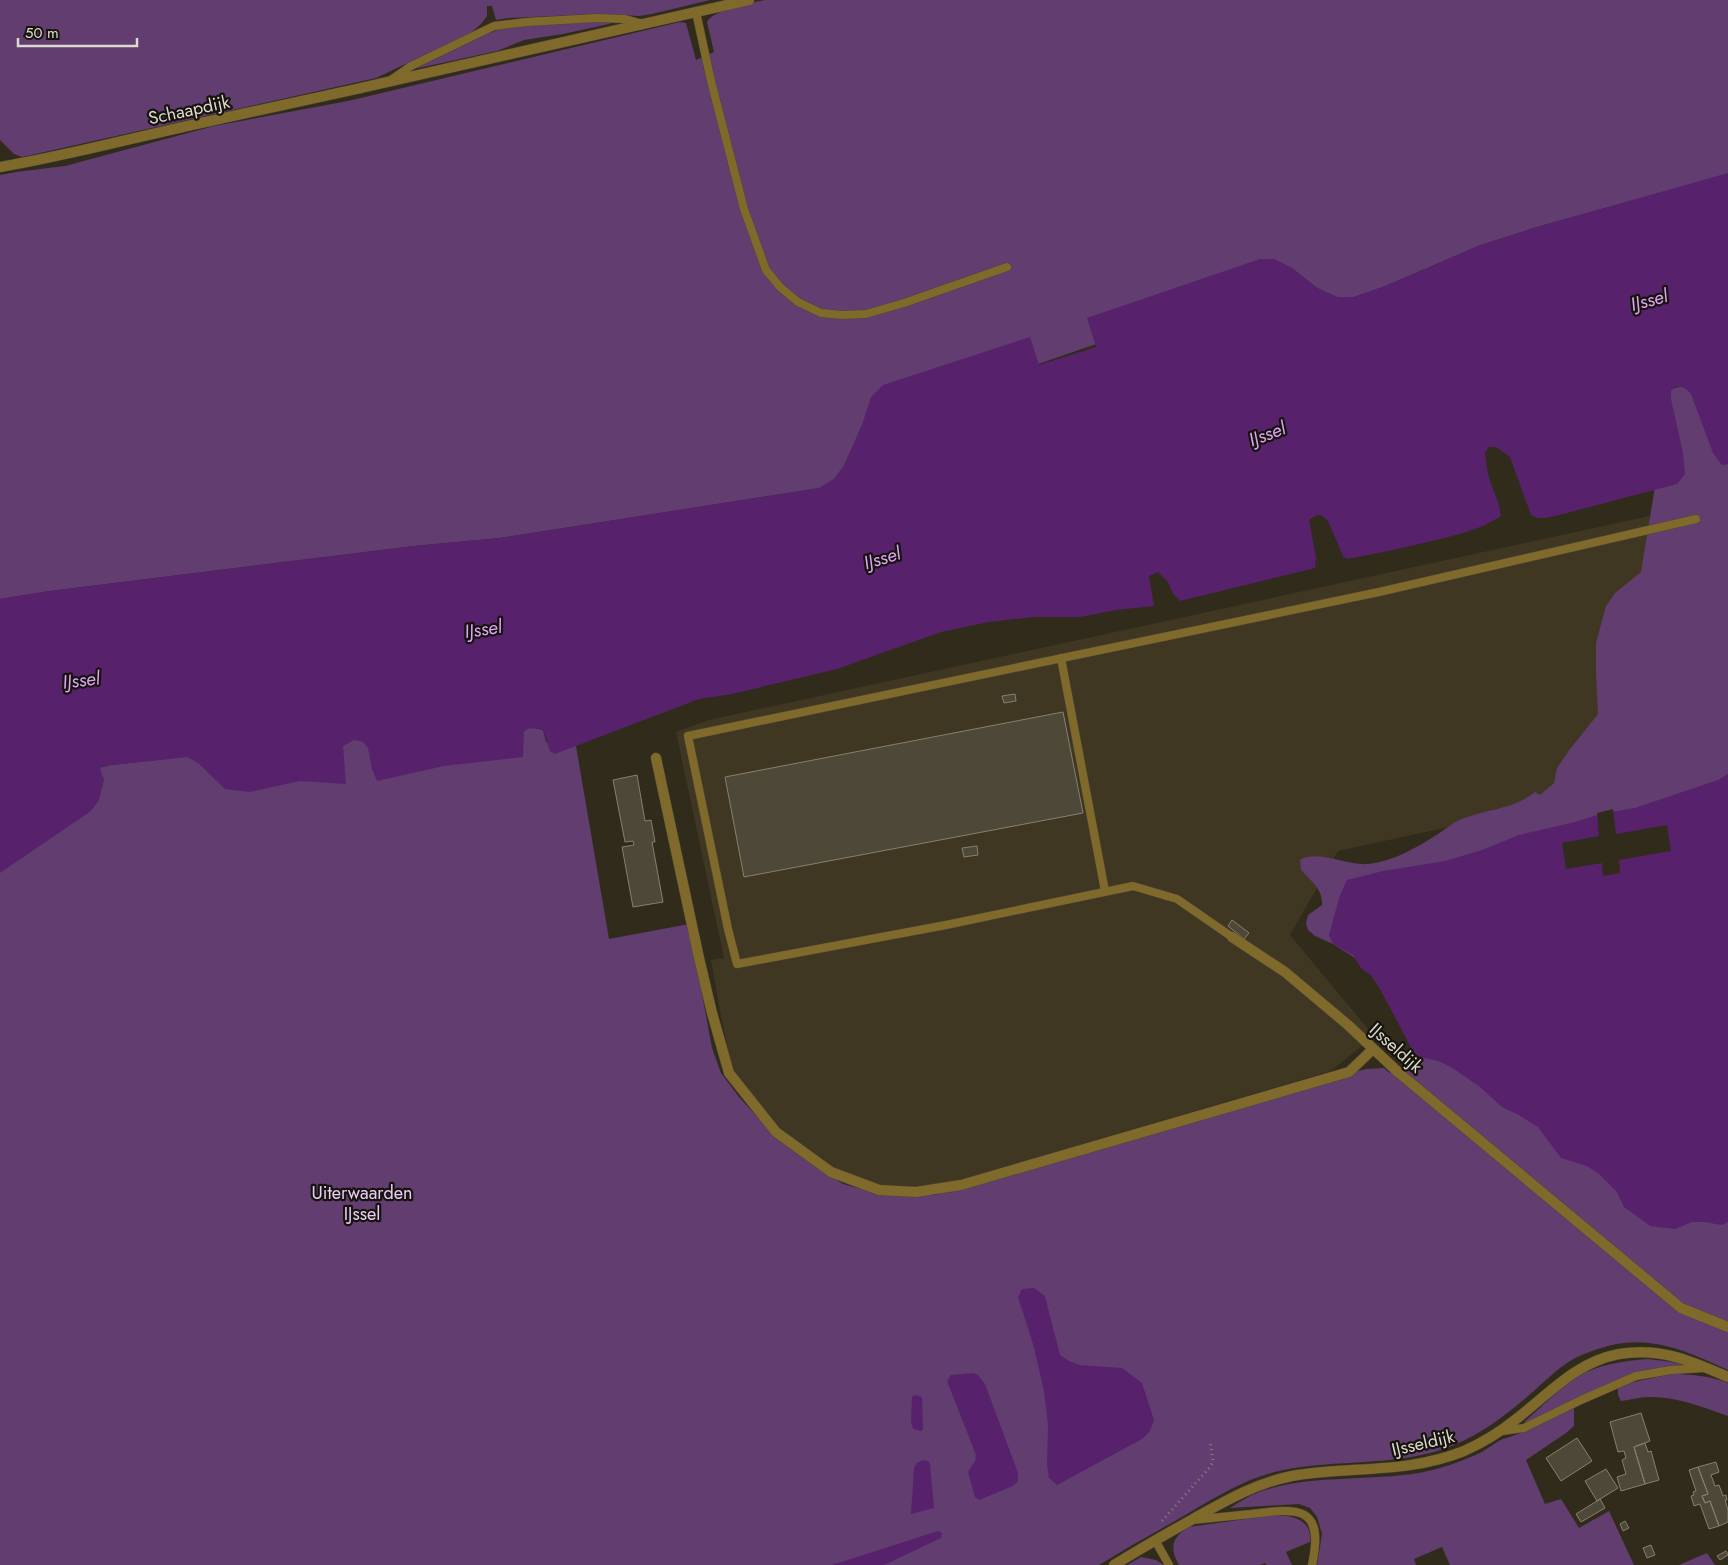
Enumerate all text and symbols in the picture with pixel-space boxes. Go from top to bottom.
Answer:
scale bar [18,15,136,47]
text: 50 m [25,22,59,44]
street label: Schaapdijk [146,89,232,131]
water label: IJssel [1627,282,1671,318]
water label: IJssel [1245,414,1290,453]
water label: IJssel [860,539,905,576]
water label: IJssel [462,613,504,645]
water label: IJssel [61,664,102,696]
street label: IJsseldijk [1364,1017,1429,1079]
park label: Uiterwaarden IJssel [312,1180,412,1227]
street label: IJsseldijk [1389,1423,1457,1463]

